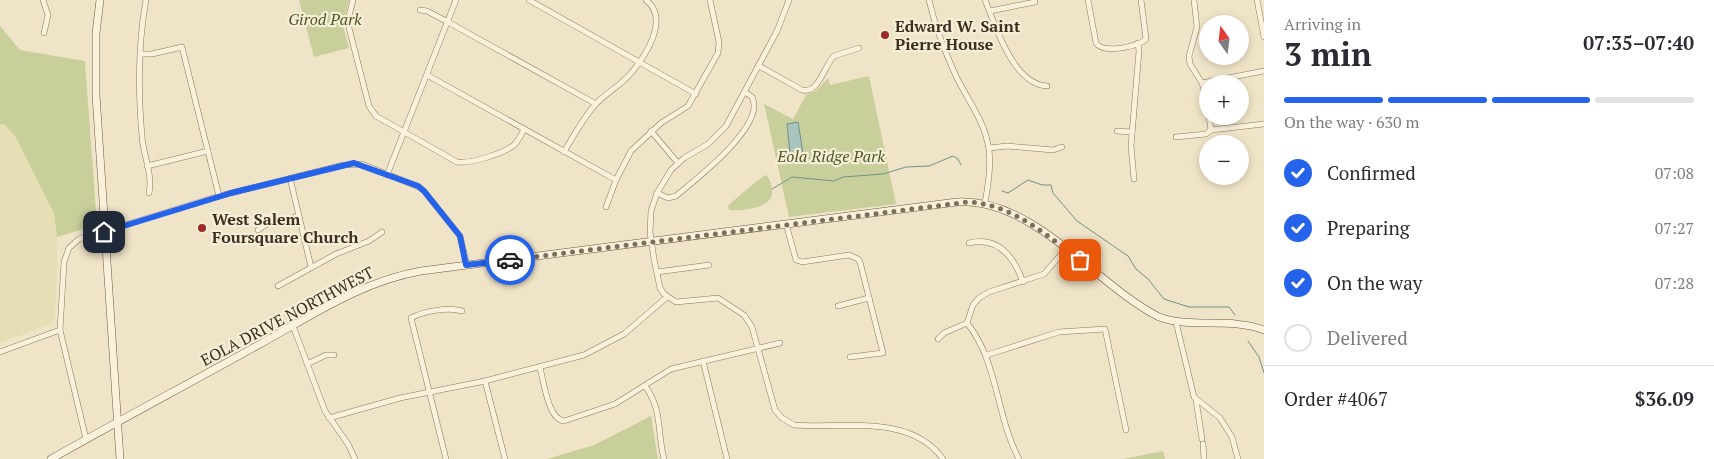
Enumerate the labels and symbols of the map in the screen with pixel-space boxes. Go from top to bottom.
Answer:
park label: Girod Park [288,8,362,30]
place label: Edward W. Saint Pierre House [895,15,1021,55]
north arrow [1199,15,1249,65]
marker: Edward W. Saint Pierre House [879,29,891,41]
park label: Eola Ridge Park [776,145,885,167]
place label: West Salem Foursquare Church [212,208,359,248]
pin [83,211,125,253]
marker: West Salem Foursquare Church [196,222,208,234]
courier [485,235,535,285]
pin [1059,239,1101,281]
street label: EOLA DRIVE NORTHWEST [197,261,377,371]

